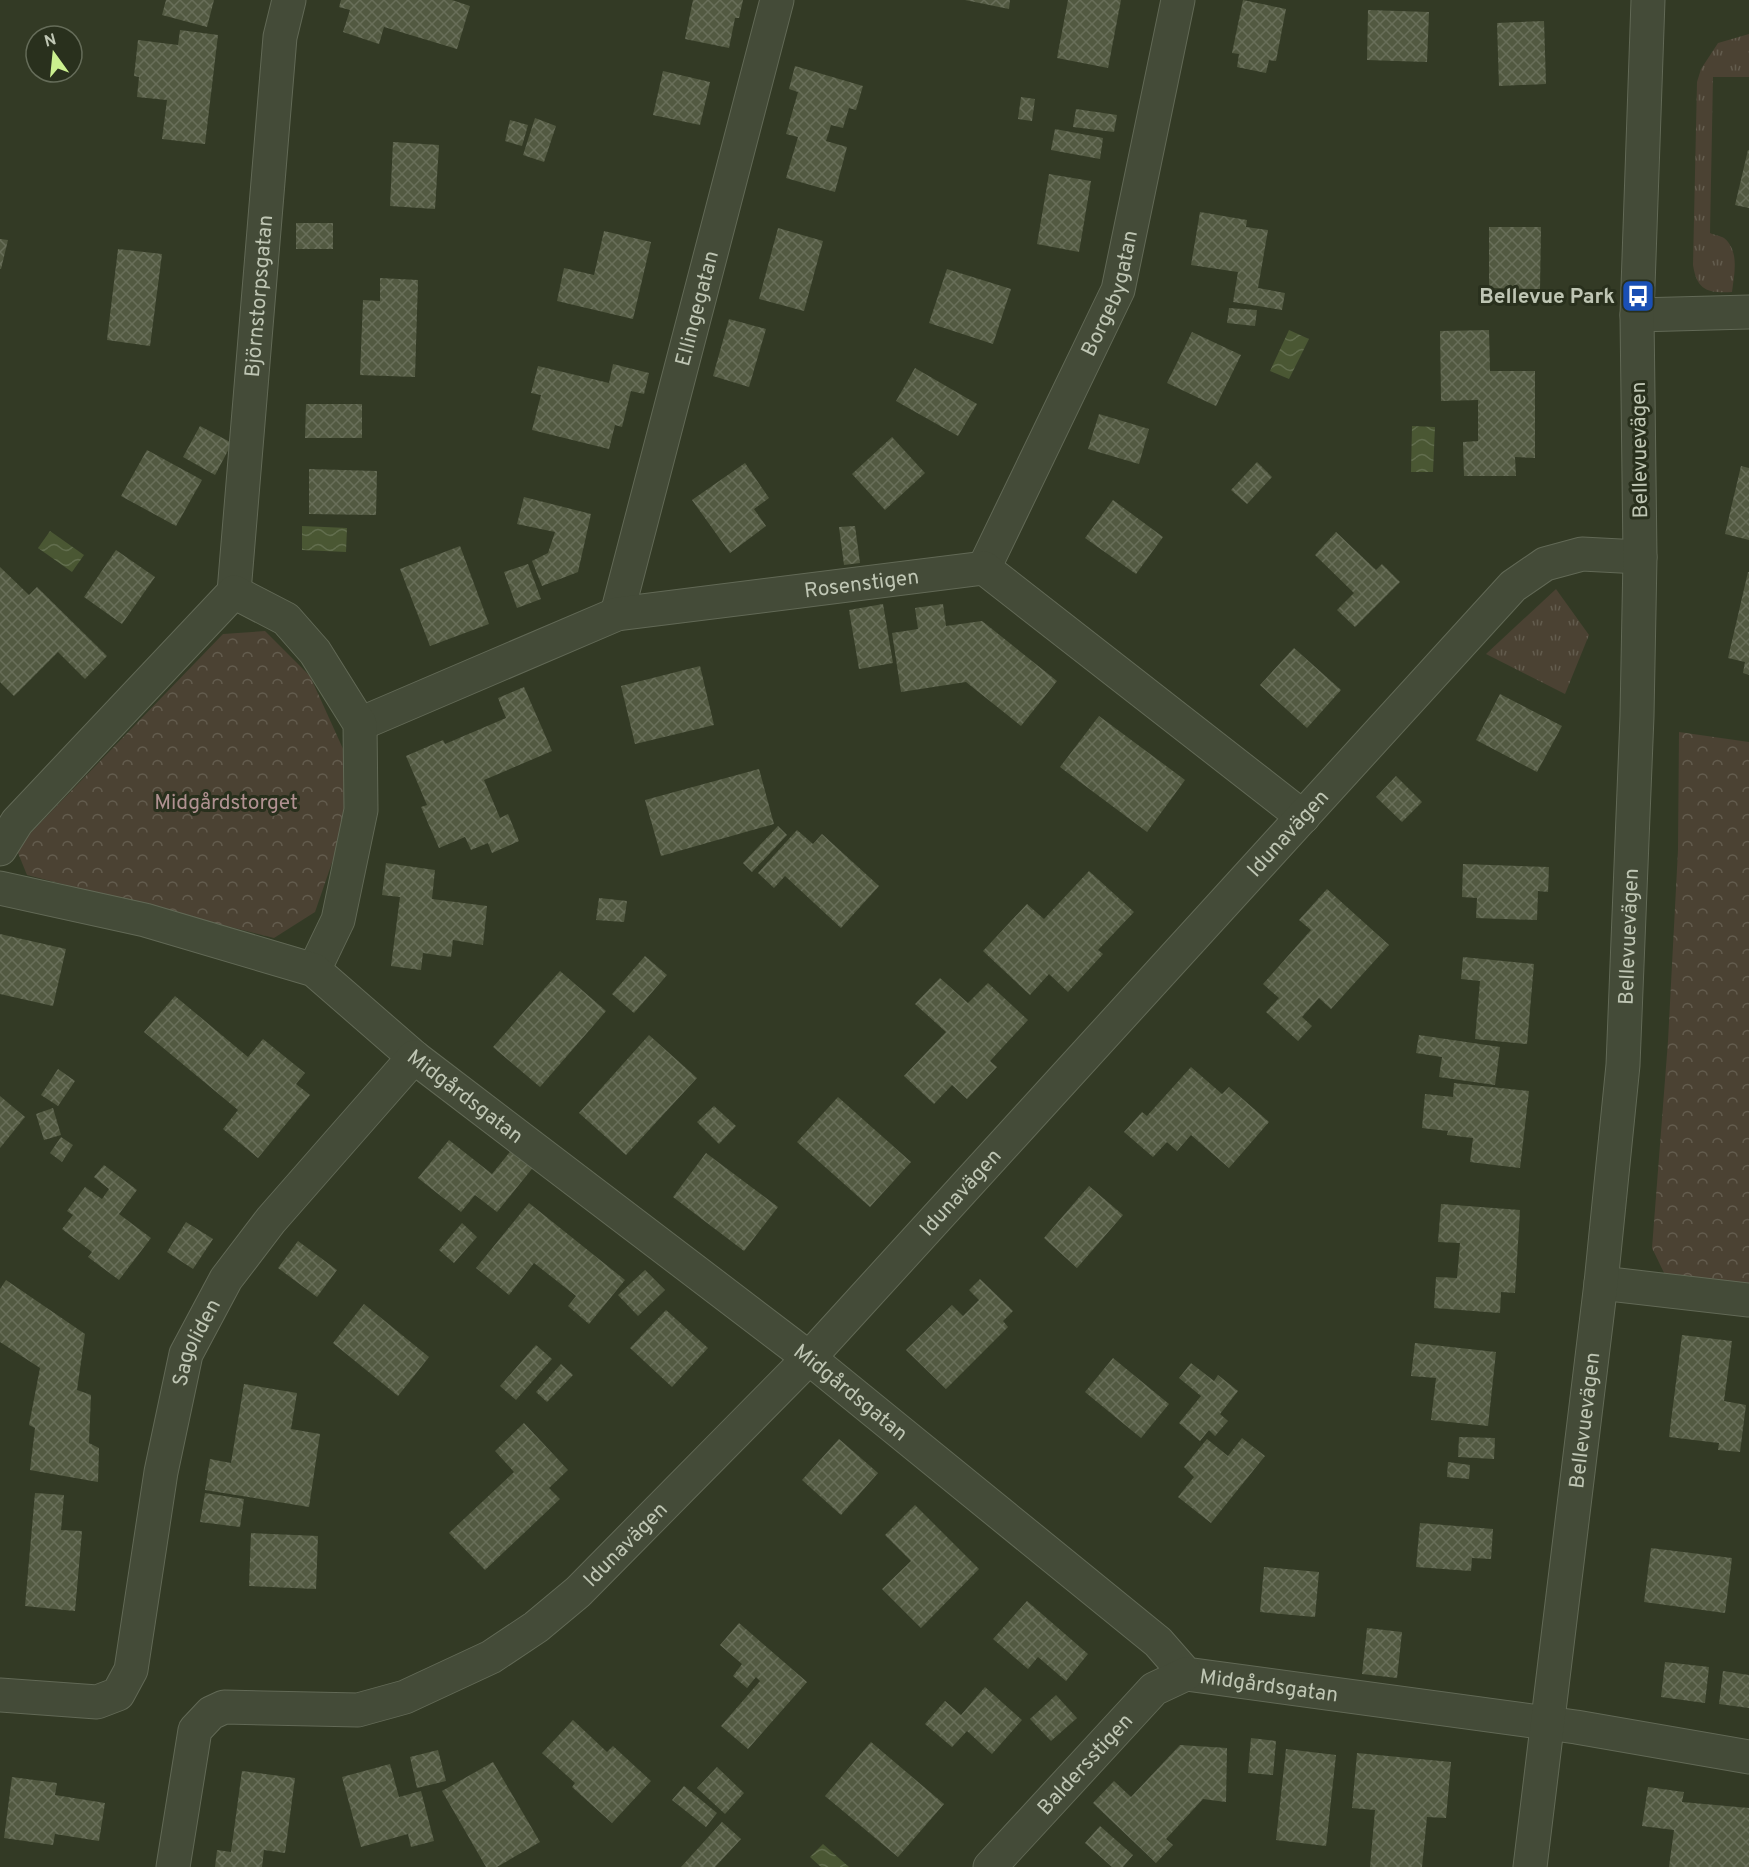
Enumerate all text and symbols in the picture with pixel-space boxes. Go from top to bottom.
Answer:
north arrow [24,24,84,84]
text: N [42,30,59,53]
street label: Björnstorpsgatan [240,214,280,378]
street label: Borgebygatan [1076,228,1145,361]
street label: Ellingegatan [670,248,726,369]
bus stop icon: Bellevue Park [1620,278,1656,314]
place label: Bellevue Park [1479,284,1615,311]
street label: Bellevuevägen [1626,381,1655,519]
street label: Rosenstigen [803,564,921,605]
street label: Idunavägen [1242,785,1336,884]
park label: Midgårdstorget [154,790,298,817]
street label: Bellevuevägen [1613,868,1646,1006]
street label: Midgårdsgatan [401,1044,528,1150]
street label: Idunavägen [915,1144,1008,1243]
street label: Sagoliden [168,1295,228,1389]
street label: Midgårdsgatan [787,1339,913,1448]
street label: Bellevuevägen [1564,1351,1607,1490]
street label: Idunavägen [578,1497,674,1594]
street label: Midgårdsgatan [1198,1664,1340,1710]
street label: Baldersstigen [1032,1708,1140,1822]

